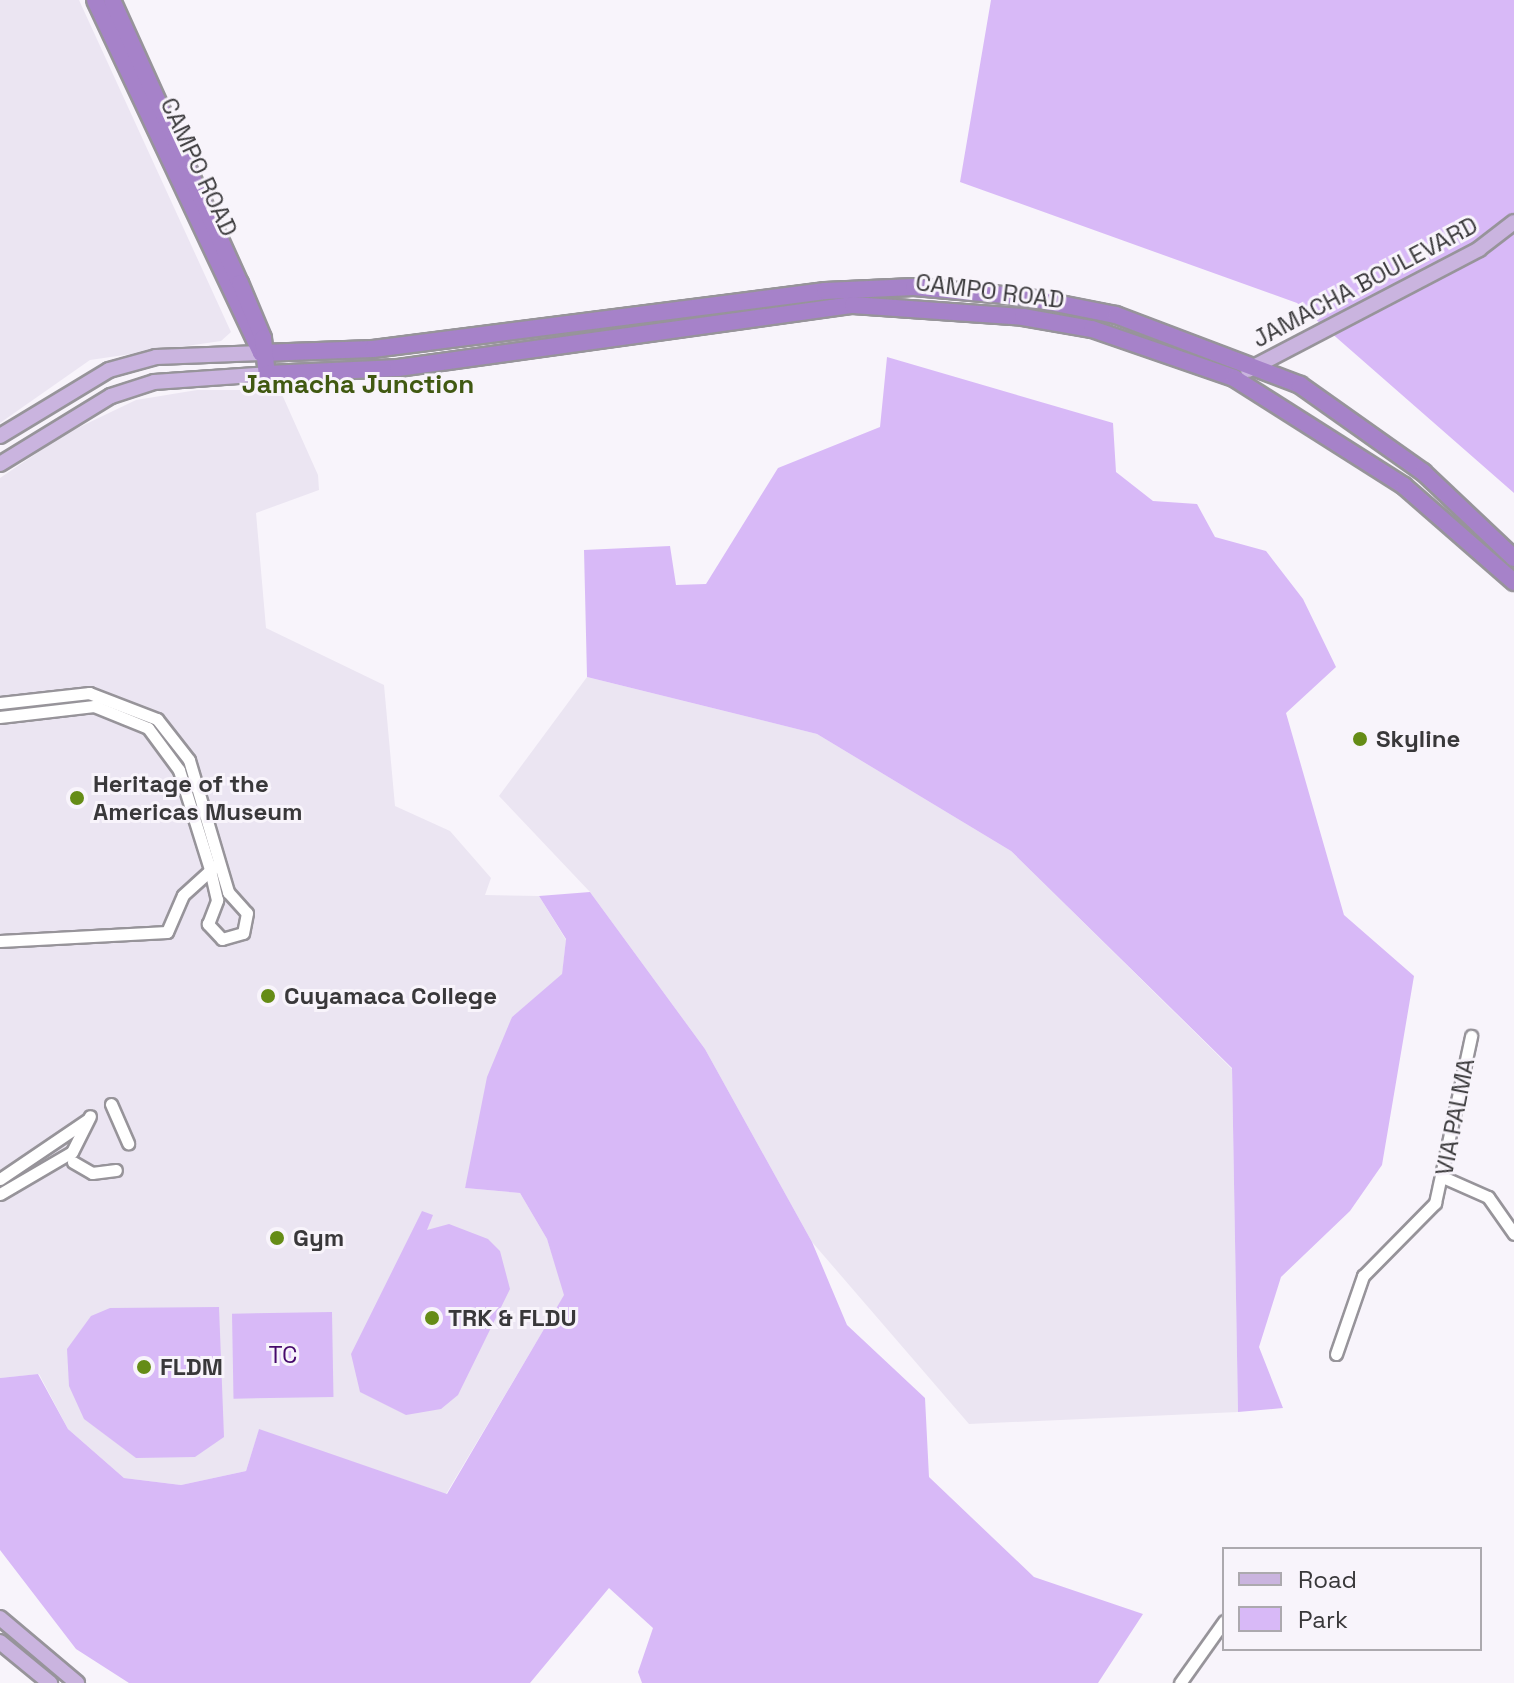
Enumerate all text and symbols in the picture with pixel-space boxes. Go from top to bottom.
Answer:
street label: CAMPO ROAD [154,93,244,241]
street label: JAMACHA BOULEVARD [1247,210,1483,354]
street label: CAMPO ROAD [914,268,1066,314]
district label: Jamacha Junction [242,369,474,401]
place label: Skyline [1376,725,1460,753]
marker: Skyline [1351,730,1369,748]
place label: Heritage of the Americas Museum [93,770,303,826]
marker: Heritage of the Americas Museum [68,789,86,807]
place label: Cuyamaca College [284,982,497,1010]
marker: Cuyamaca College [259,987,277,1005]
street label: VIA PALMA [1429,1056,1481,1178]
place label: Gym [293,1224,344,1252]
marker: Gym [268,1229,286,1247]
place label: TRK & FLDU [448,1304,577,1332]
marker: TRK & FLDU [423,1309,441,1327]
park label: TC [269,1341,297,1369]
place label: FLDM [160,1353,223,1381]
marker: FLDM [135,1358,153,1376]
legend [1222,1547,1482,1651]
text: Road [1298,1564,1357,1595]
text: Park [1298,1604,1348,1635]

